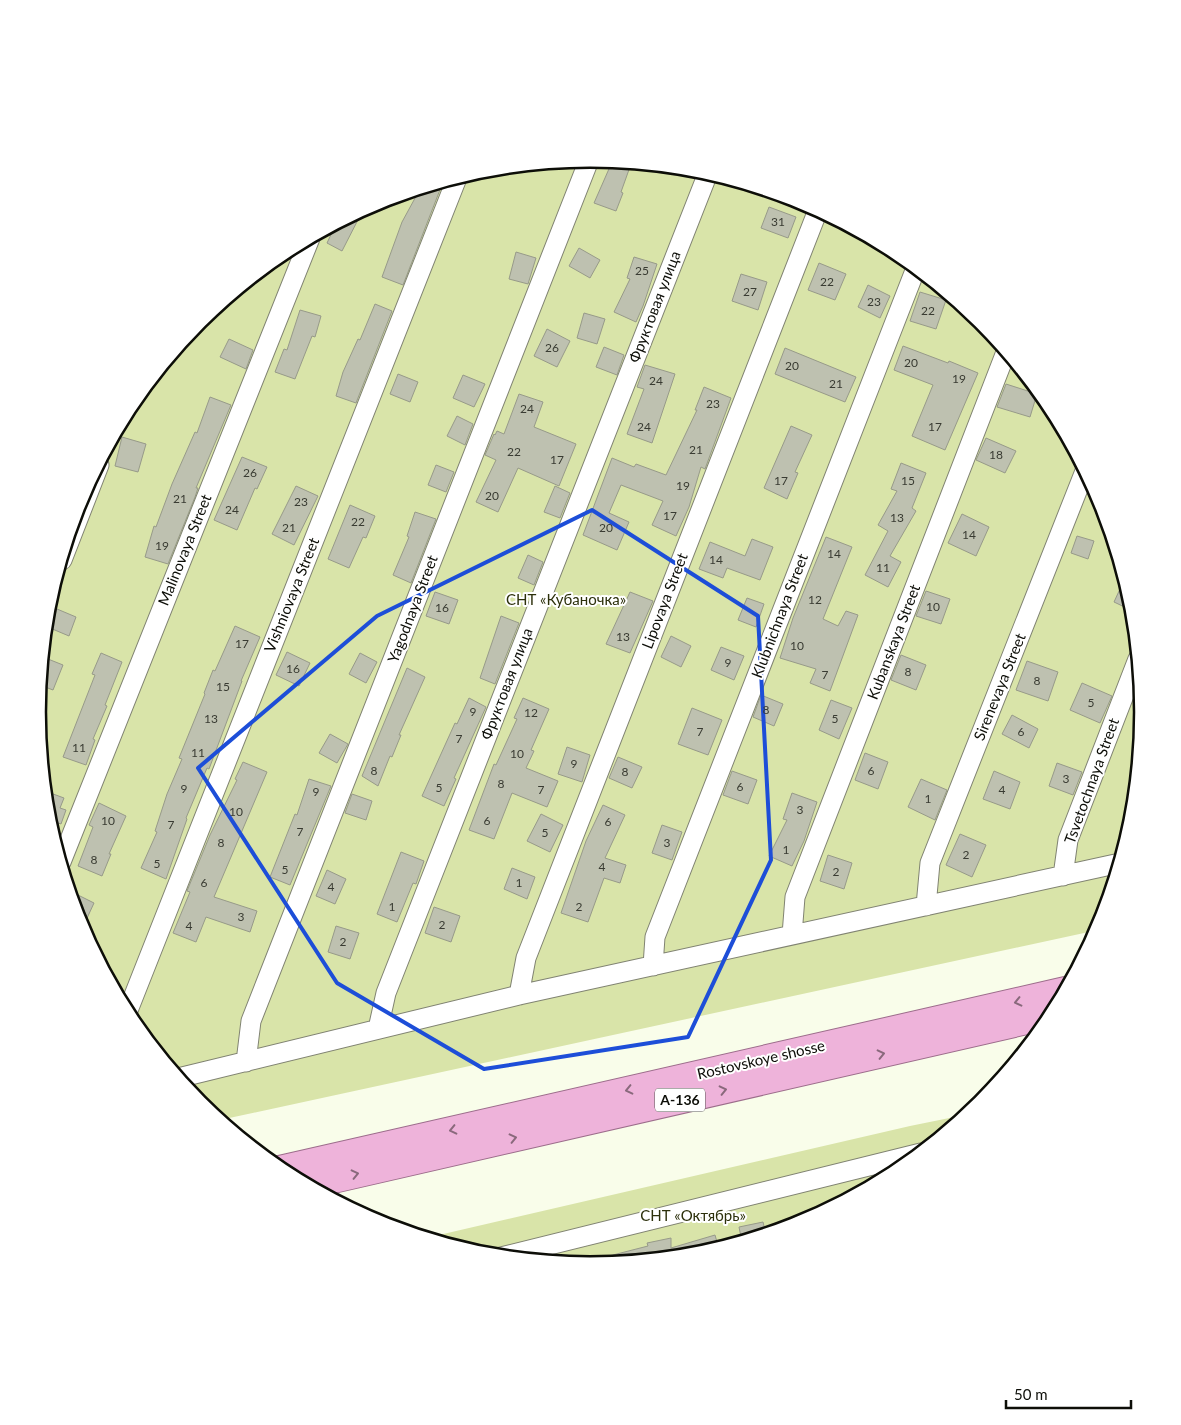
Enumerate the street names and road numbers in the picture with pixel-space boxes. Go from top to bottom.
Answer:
street label: Фруктовая улица [624,248,684,365]
street label: Malinovaya Street [154,491,215,608]
street label: Vishniovaya Street [260,534,323,655]
street label: Lipovaya Street [638,550,691,651]
street label: Klubnichnaya Street [747,550,811,680]
street label: Yagodnaya Street [383,552,441,665]
street label: Kubanskaya Street [863,581,924,702]
street label: Фруктовая улица [476,625,536,742]
street label: Sirenevaya Street [969,630,1029,743]
street label: Tsvetochnaya Street [1060,715,1122,846]
street label: Rostovskoye shosse [695,1036,827,1082]
road number: А-136 [655,1088,705,1112]

